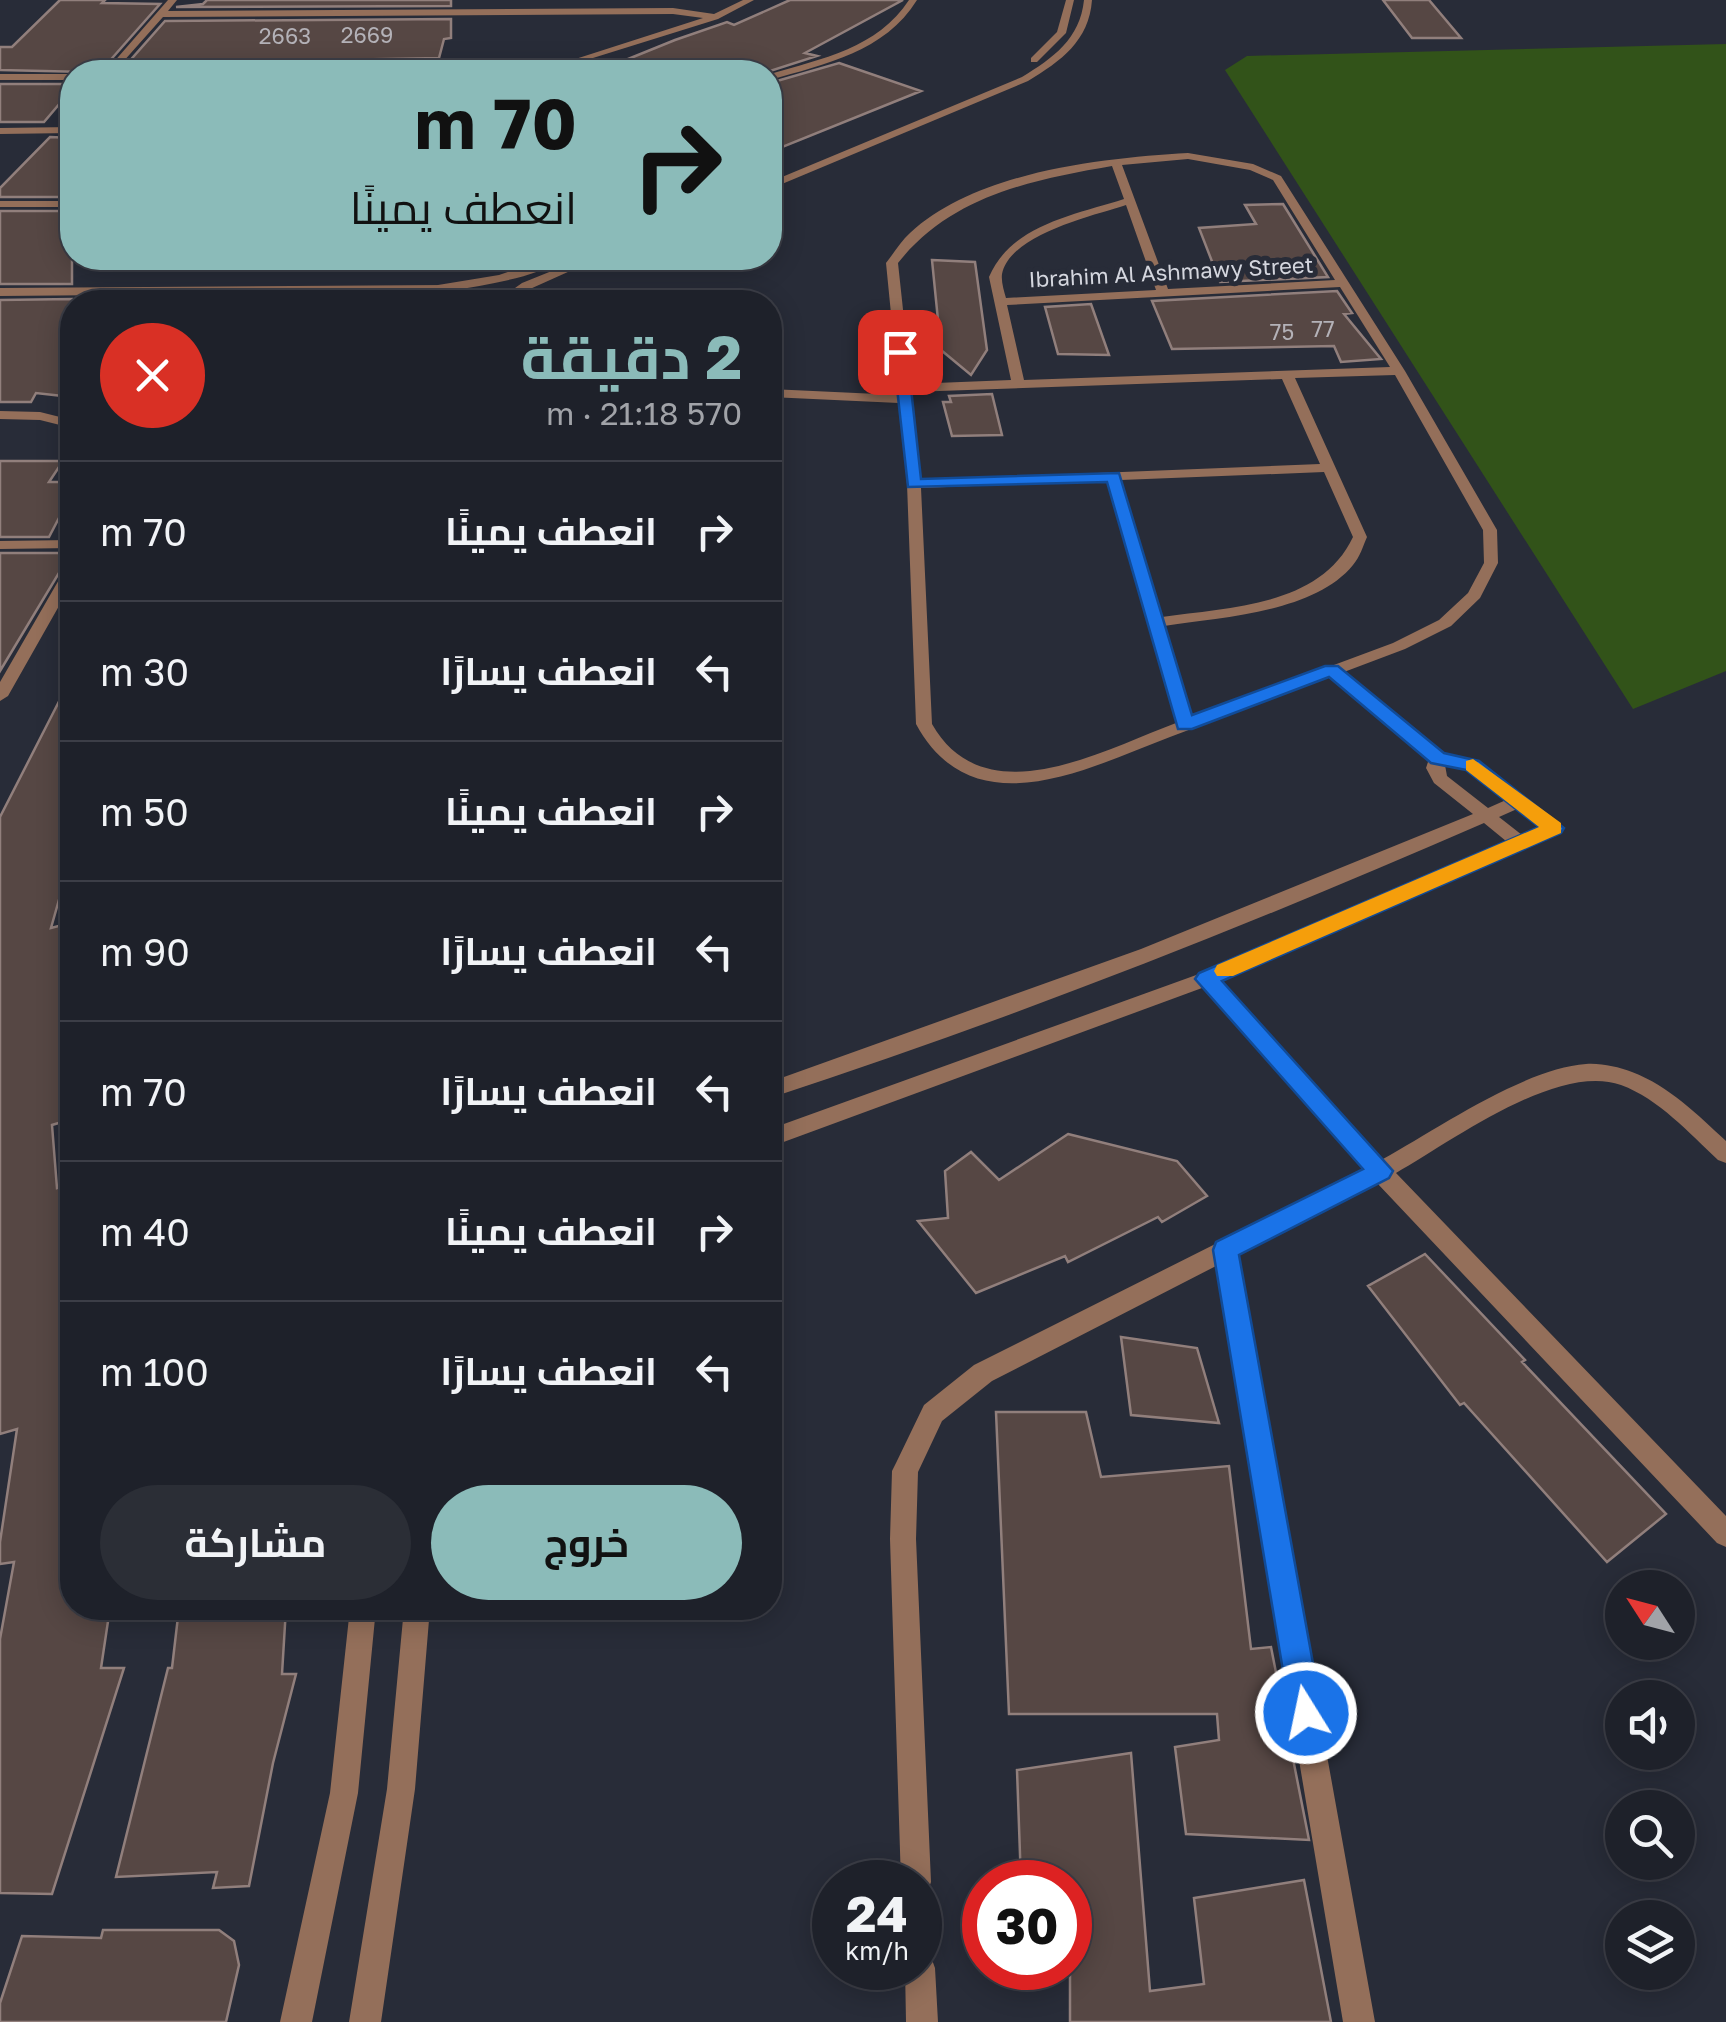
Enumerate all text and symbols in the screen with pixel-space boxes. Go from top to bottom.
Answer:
house number: 2669 [341,21,393,48]
house number: 2663 [259,22,311,49]
text: 70 m [415,80,577,164]
icon: right [612,100,742,230]
text: انعطف يمينًا [350,180,577,234]
street label: Ibrahim Al Ashmawy Street [1028,251,1314,292]
pin [858,310,943,395]
house number: 77 [1311,315,1335,342]
house number: 75 [1270,318,1294,345]
text: 2 دقيقة [521,320,742,392]
button: close [100,323,205,428]
icon: arrive [873,325,928,380]
text: 570 m · 21:18 [546,394,742,432]
icon: right [687,504,742,559]
text: انعطف يمينًا [445,508,657,553]
text: 70 m [100,509,187,554]
icon: left [687,644,742,699]
text: انعطف يسارًا [440,648,657,693]
text: 30 m [100,649,189,694]
icon: right [687,784,742,839]
text: انعطف يمينًا [445,788,657,833]
text: 50 m [100,789,189,834]
icon: left [687,924,742,979]
text: انعطف يسارًا [440,928,657,973]
text: 90 m [100,929,190,974]
icon: left [687,1064,742,1119]
text: انعطف يسارًا [440,1068,657,1113]
text: 70 m [100,1069,187,1114]
icon: right [687,1204,742,1259]
text: انعطف يمينًا [445,1208,657,1253]
text: 40 m [100,1209,190,1254]
icon: left [687,1344,742,1399]
text: انعطف يسارًا [440,1348,657,1393]
text: 100 m [100,1349,209,1394]
button: مشاركة [100,1485,411,1600]
button: خروج [431,1485,742,1600]
north arrow [1605,1570,1695,1660]
map controls [1605,1570,1695,1990]
position arrow [1254,1661,1358,1765]
button: sound [1605,1680,1695,1770]
button: search [1605,1790,1695,1880]
speed limit sign: 30 [962,1860,1092,1990]
text: 24 [846,1883,908,1943]
button: layers [1605,1900,1695,1990]
text: km/h [845,1935,909,1966]

